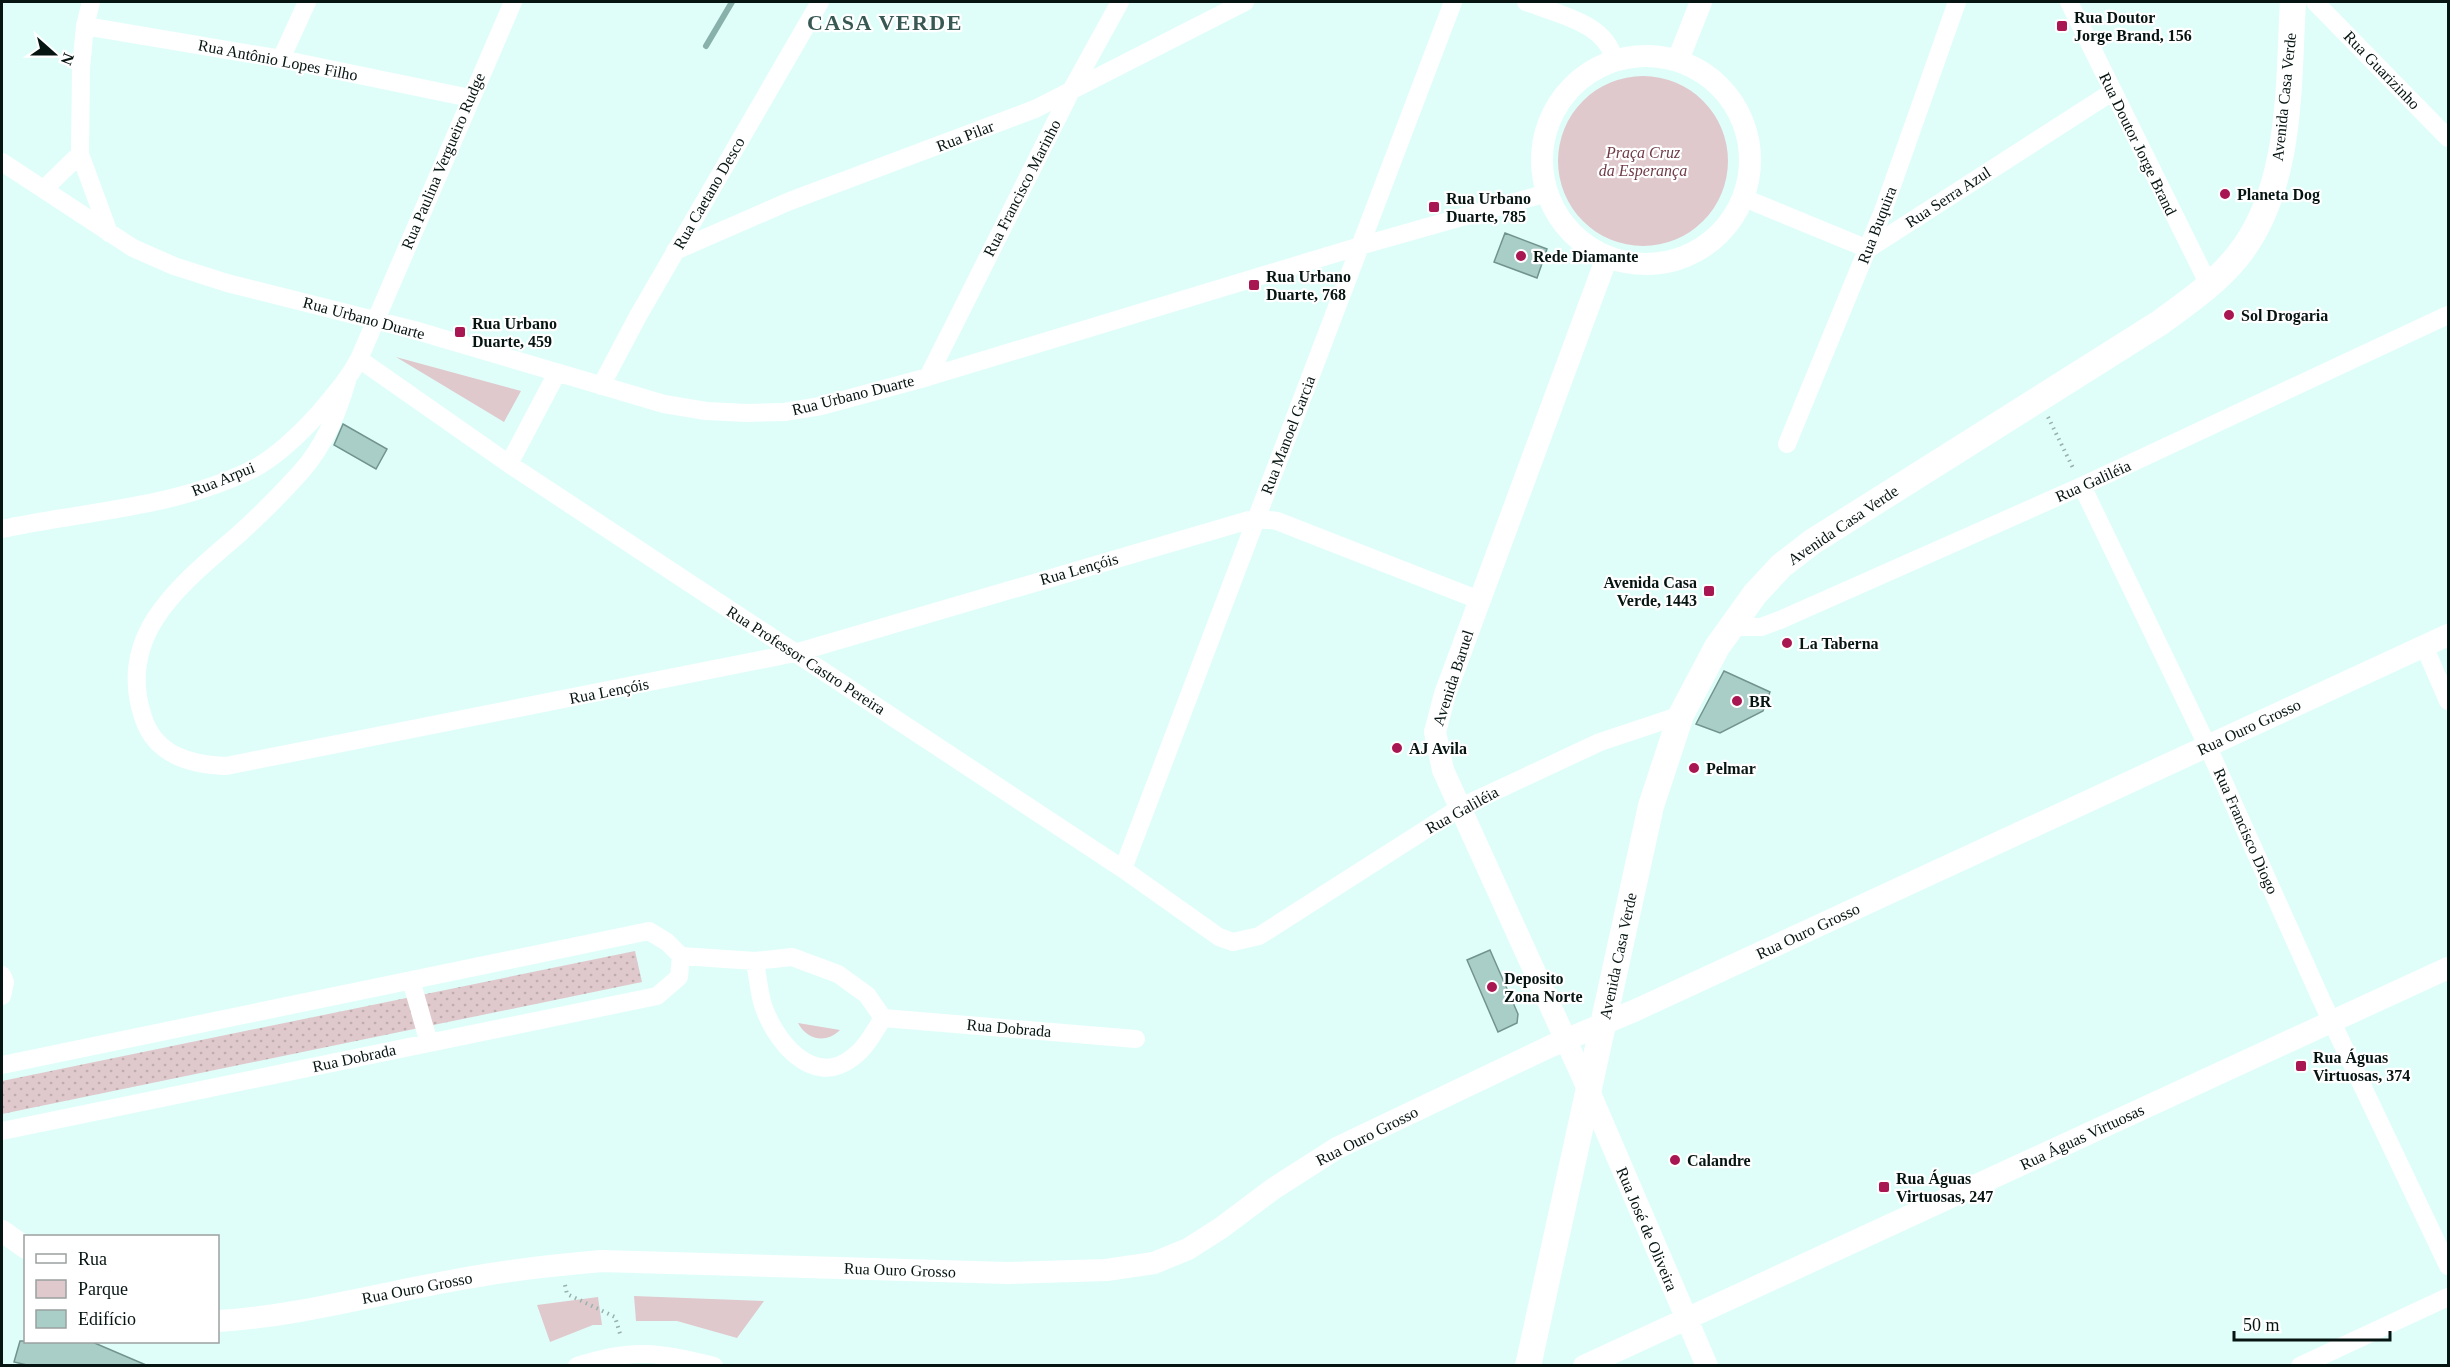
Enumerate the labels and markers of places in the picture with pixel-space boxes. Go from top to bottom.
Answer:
place label: Rua Doutor Jorge Brand, 156 [2074,9,2192,45]
marker: Rua Doutor Jorge Brand, 156 [2055,19,2069,33]
place label: Planeta Dog [2237,186,2320,204]
marker: Planeta Dog [2218,187,2232,201]
place label: Rua Urbano Duarte, 785 [1446,190,1531,225]
marker: Rua Urbano Duarte, 785 [1427,200,1441,214]
place label: Rede Diamante [1533,248,1638,265]
marker: Rede Diamante [1514,249,1528,263]
place label: Rua Urbano Duarte, 768 [1266,268,1351,303]
marker: Rua Urbano Duarte, 768 [1247,278,1261,292]
place label: Sol Drogaria [2241,307,2328,325]
marker: Sol Drogaria [2222,308,2236,322]
place label: Rua Urbano Duarte, 459 [472,315,557,350]
marker: Rua Urbano Duarte, 459 [453,325,467,339]
place label: Avenida Casa Verde, 1443 [1604,574,1697,609]
marker: Avenida Casa Verde, 1443 [1702,584,1716,598]
place label: La Taberna [1799,635,1879,652]
marker: La Taberna [1780,636,1794,650]
place label: BR [1749,693,1772,710]
marker: BR [1730,694,1744,708]
place label: AJ Avila [1409,740,1467,757]
marker: AJ Avila [1390,741,1404,755]
place label: Pelmar [1706,760,1756,777]
marker: Pelmar [1687,761,1701,775]
place label: Deposito Zona Norte [1504,970,1583,1005]
marker: Deposito Zona Norte [1485,980,1499,994]
place label: Rua Águas Virtuosas, 374 [2313,1048,2410,1084]
marker: Rua Águas Virtuosas, 374 [2294,1059,2308,1073]
place label: Calandre [1687,1152,1751,1169]
marker: Calandre [1668,1153,1682,1167]
place label: Rua Águas Virtuosas, 247 [1896,1169,1993,1205]
marker: Rua Águas Virtuosas, 247 [1877,1180,1891,1194]

